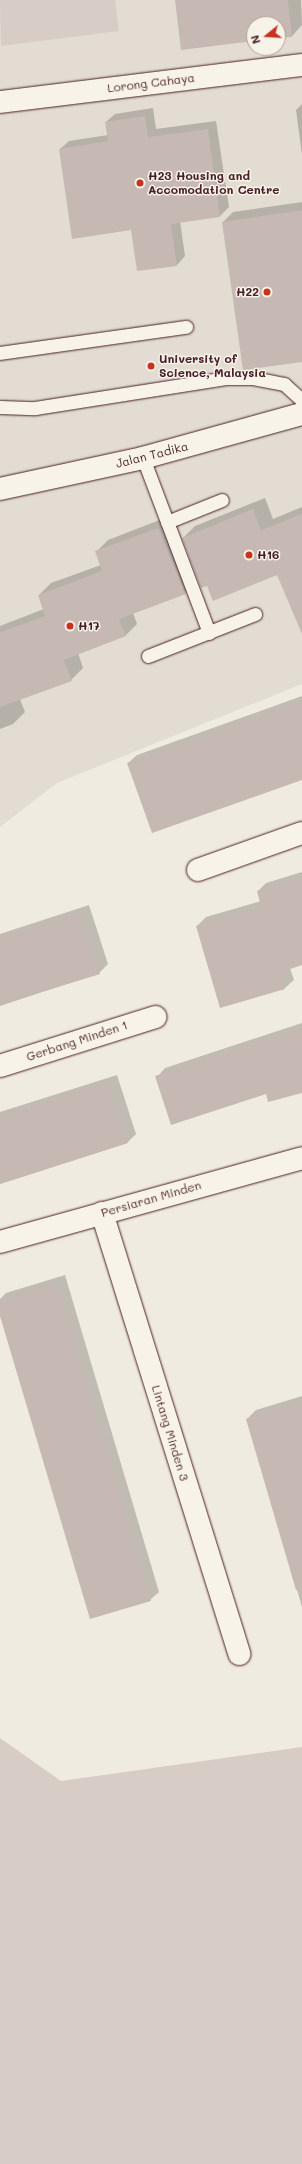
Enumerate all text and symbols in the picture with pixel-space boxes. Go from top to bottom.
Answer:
north arrow [246,16,286,56]
text: N [247,33,263,46]
street label: Lorong Cahaya [106,70,196,96]
place label: H23 Housing and Accomodation Centre [148,169,279,197]
marker: H23 Housing and Accomodation Centre [135,178,145,188]
place label: H22 [236,285,259,299]
marker: H22 [262,287,272,297]
place label: University of Science, Malaysia [159,352,266,380]
marker: University of Science, Malaysia [146,361,156,371]
street label: Jalan Tadika [114,439,190,471]
place label: H16 [257,548,279,562]
marker: H16 [244,550,254,560]
place label: H17 [78,619,100,633]
marker: H17 [65,621,75,631]
street label: Gerbang Minden 1 [25,1018,129,1064]
street label: Persiaran Minden [99,1178,203,1220]
street label: Lintang Minden 3 [149,1383,191,1483]

